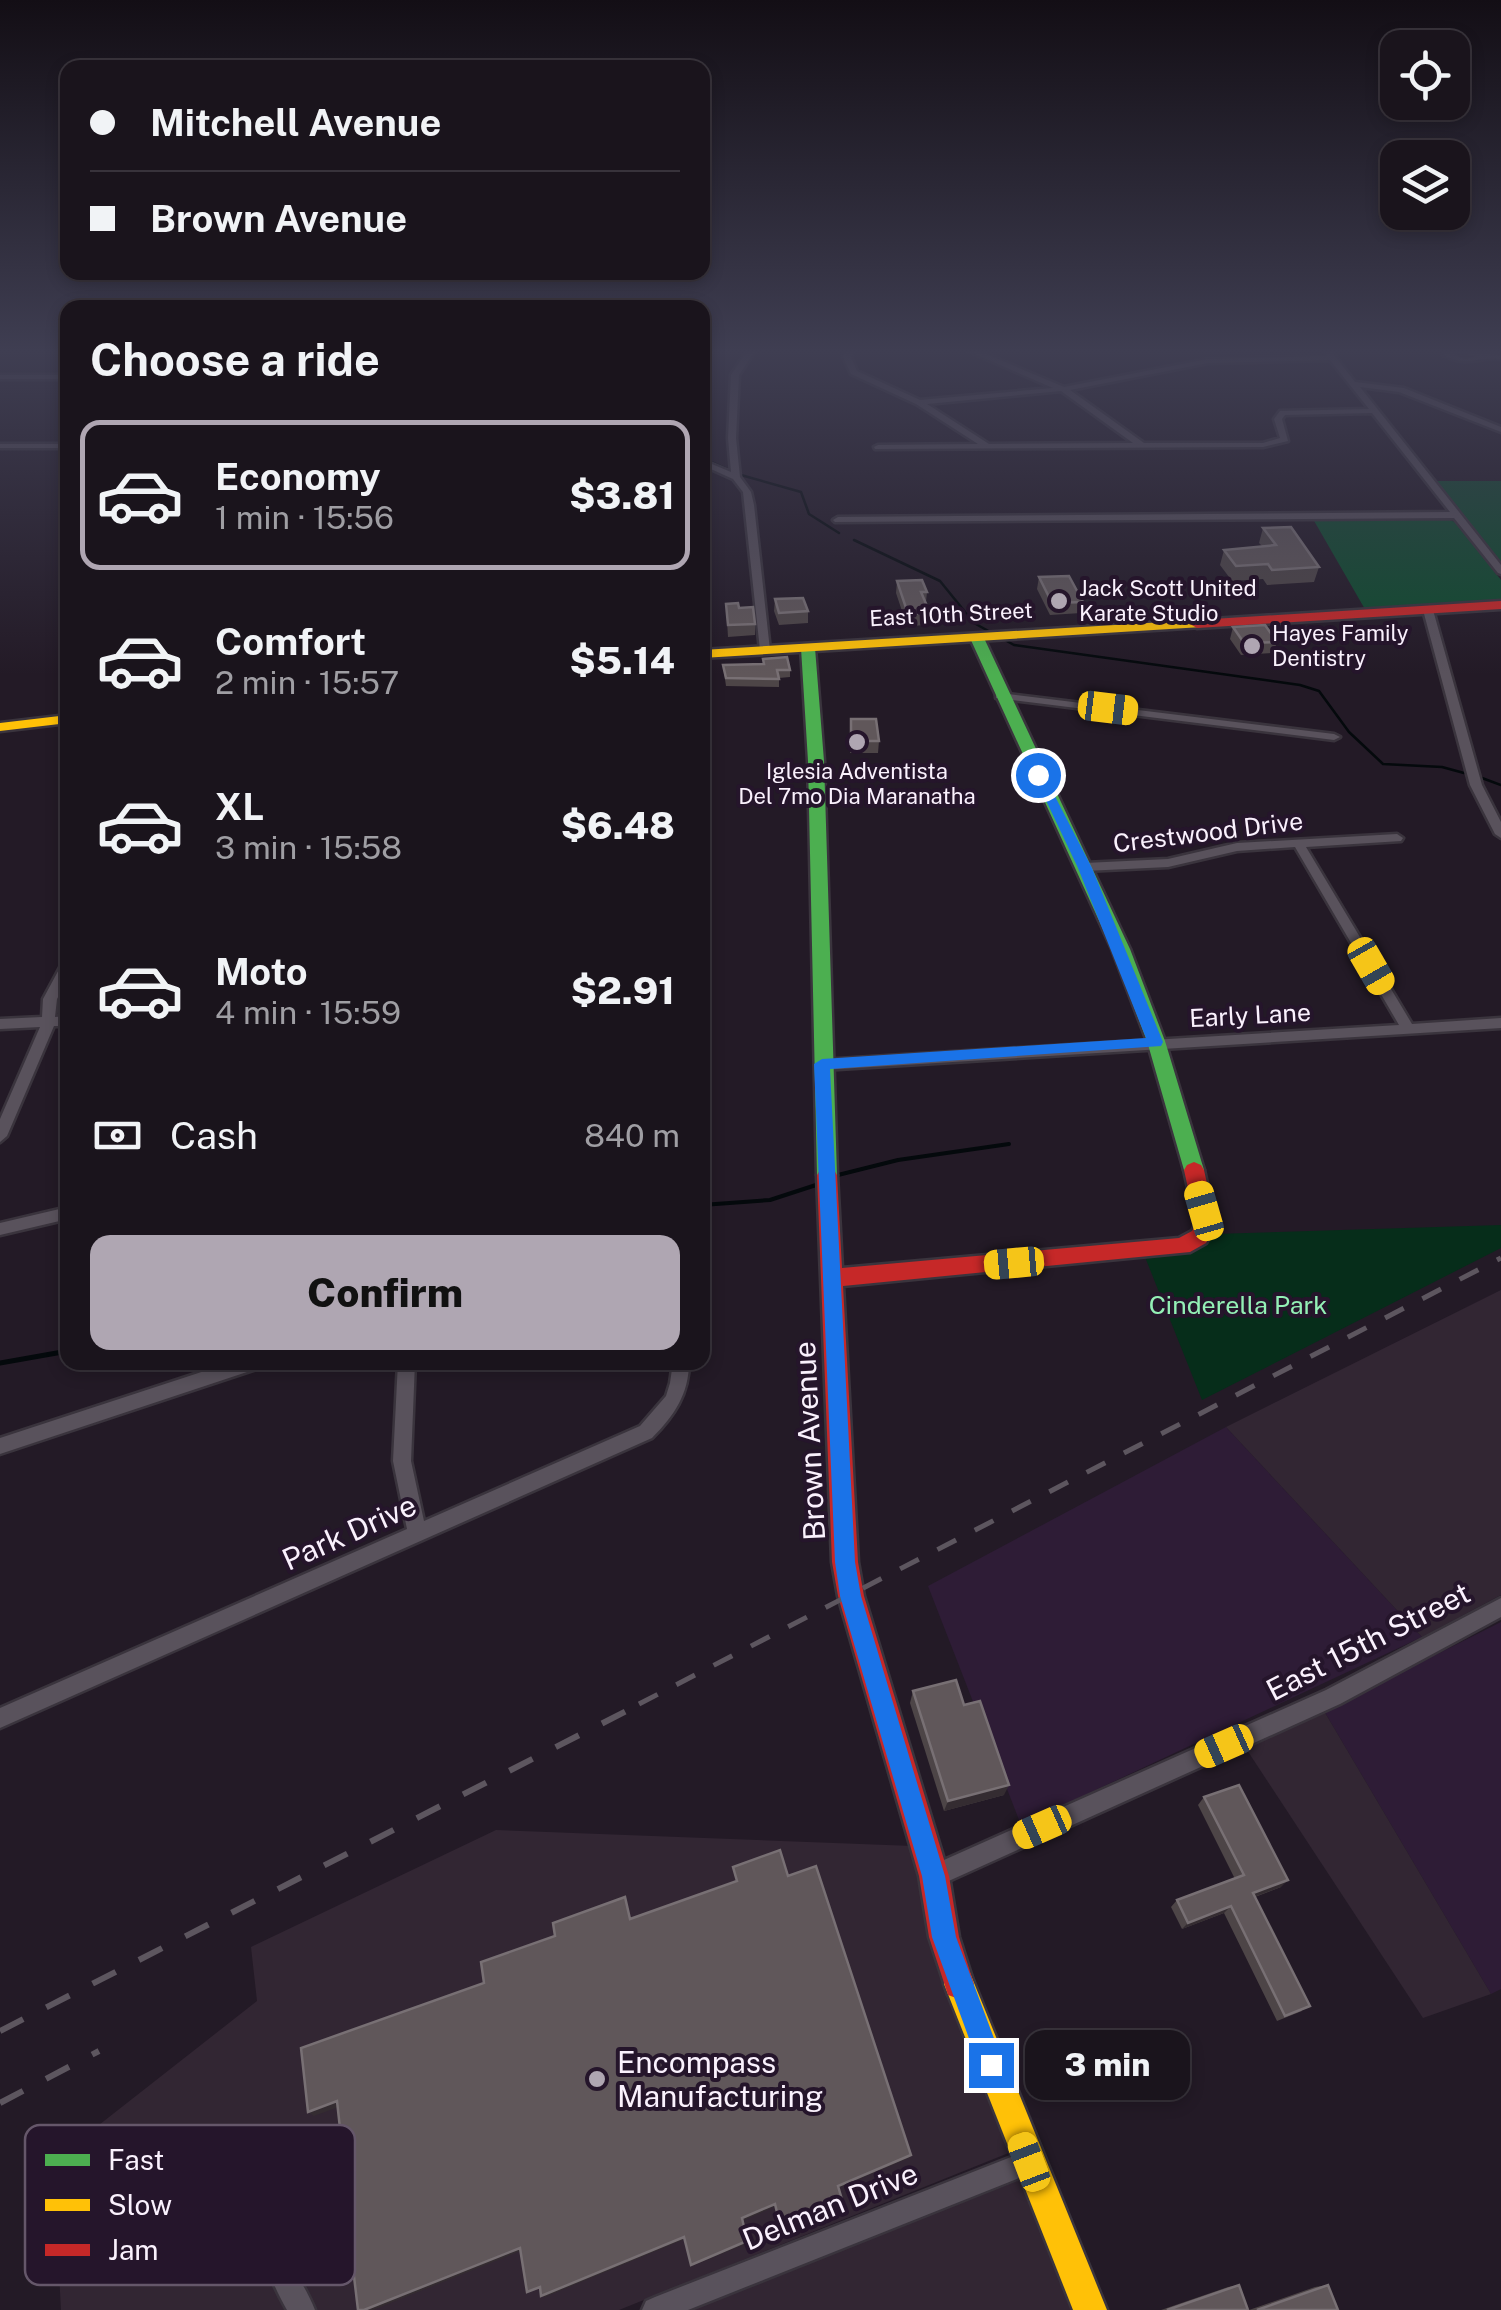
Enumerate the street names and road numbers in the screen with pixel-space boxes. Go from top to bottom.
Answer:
street label: East 10th Street [869,597,1033,631]
street label: Crestwood Drive [1111,805,1305,859]
street label: Early Lane [1188,997,1312,1033]
street label: Brown Avenue [786,1340,832,1542]
street label: Park Drive [276,1486,422,1578]
street label: East 15th Street [1260,1574,1476,1708]
street label: Delman Drive [737,2155,923,2257]

